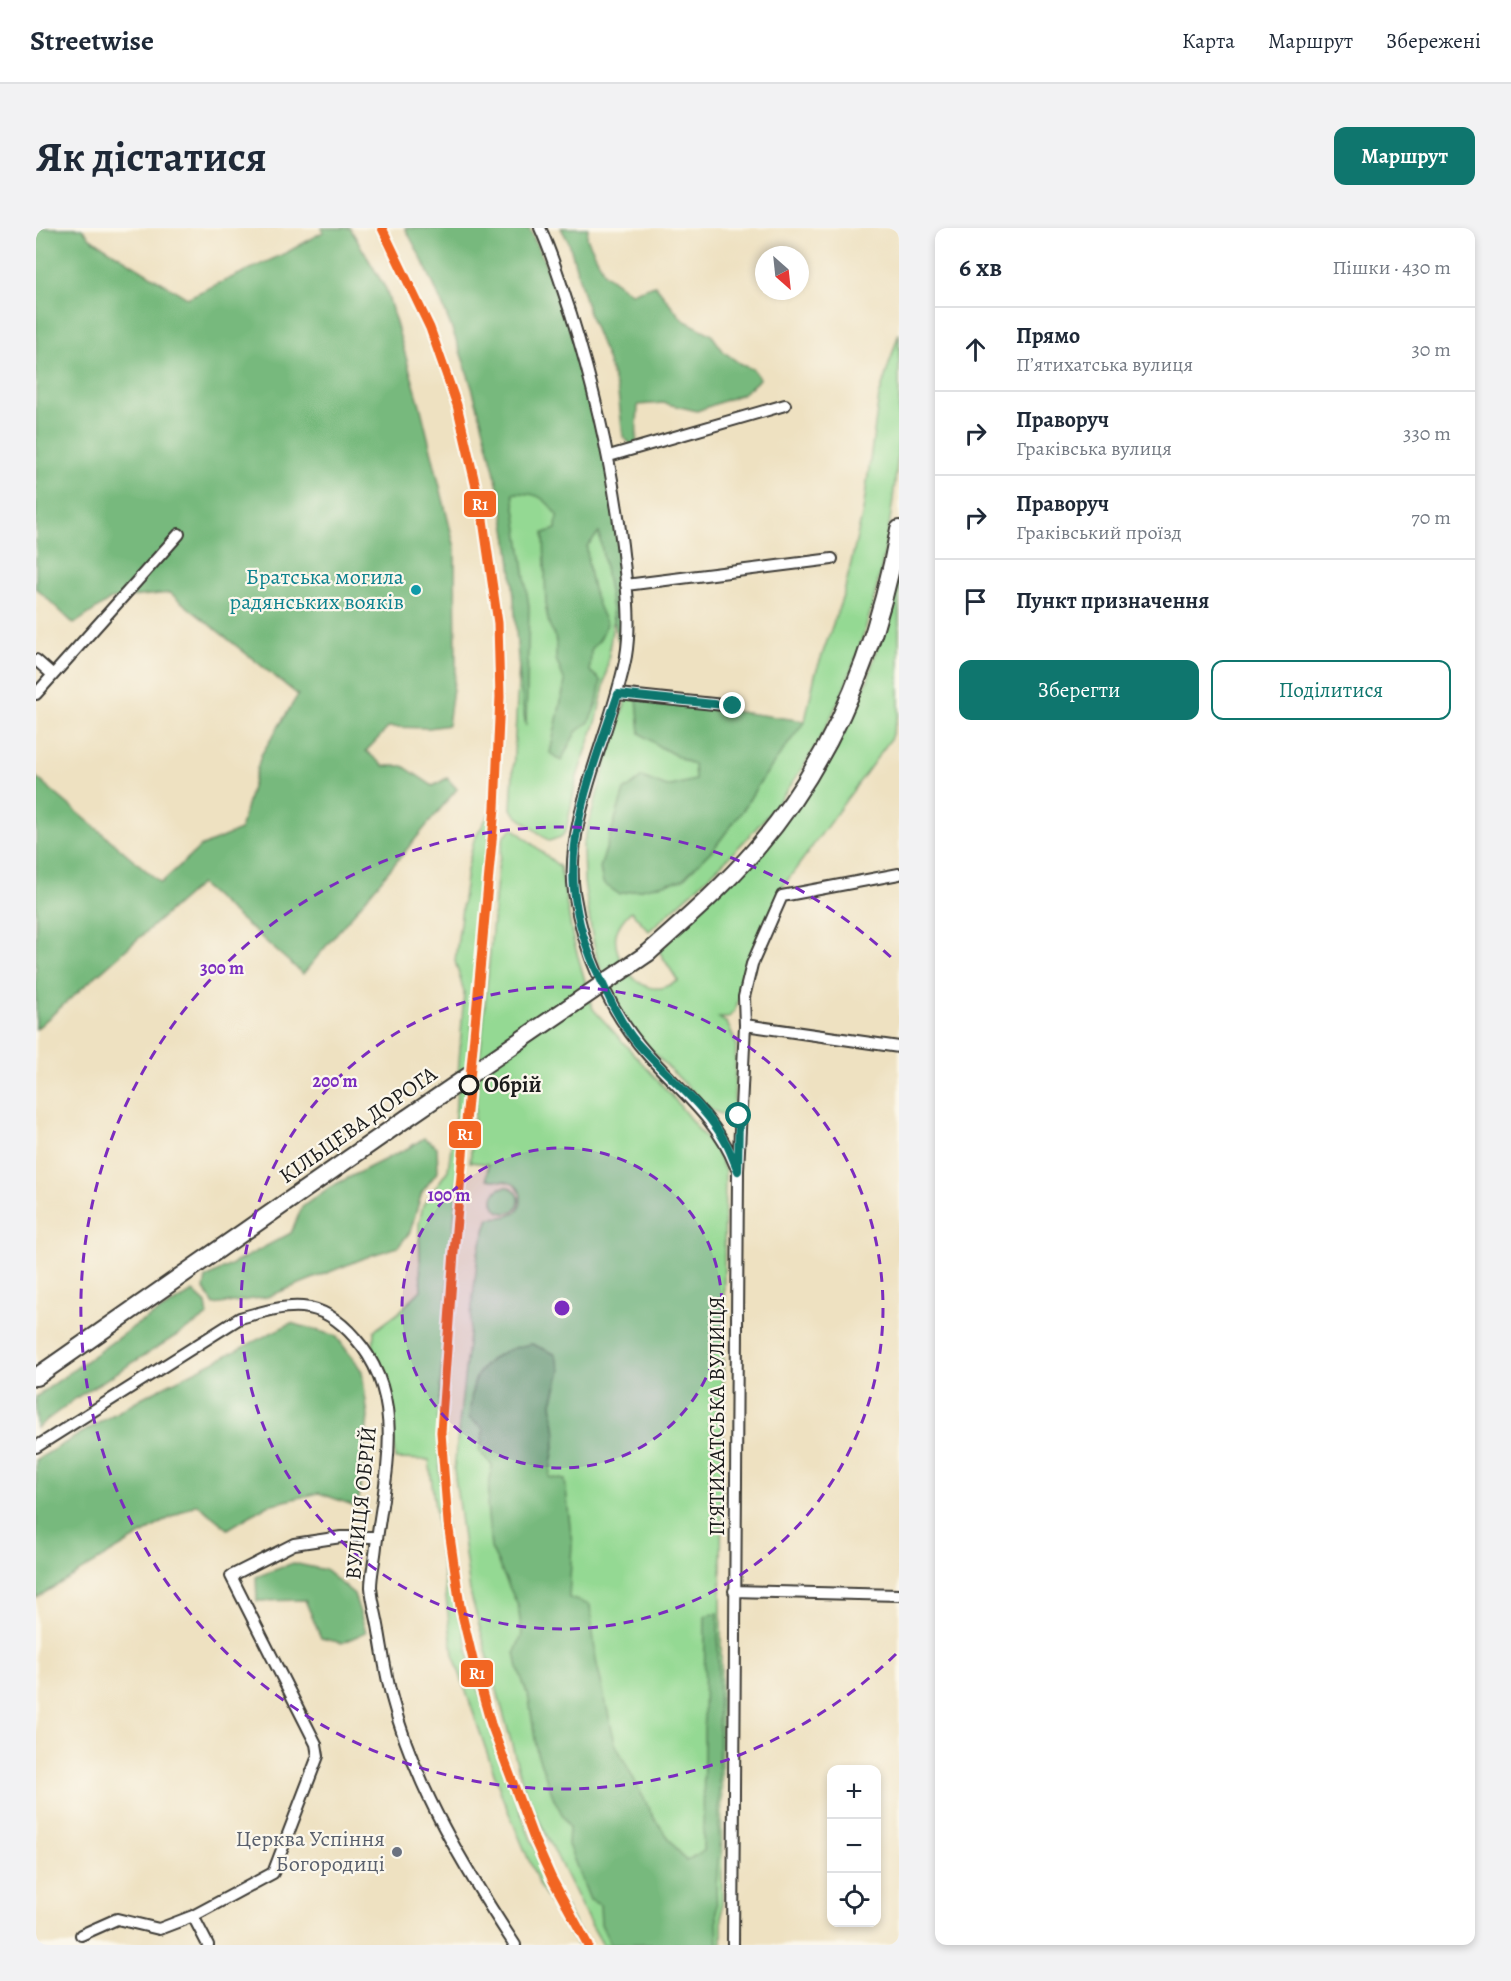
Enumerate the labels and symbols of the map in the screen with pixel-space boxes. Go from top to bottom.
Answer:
north arrow [755,246,809,300]
line badge: R1 [463,490,497,518]
text: R1 [472,494,488,516]
place label: Братська могила радянських вояків [230,562,405,617]
marker: Братська могила радянських вояків [409,583,423,597]
route end [719,692,745,718]
text: 300 m [200,956,244,980]
street label: КІЛЬЦЕВА ДОРОГА [273,1059,444,1191]
text: 200 m [312,1069,358,1093]
place label: Обрій [484,1070,542,1100]
marker: Обрій [459,1075,479,1095]
route start [725,1102,751,1128]
line badge: R1 [448,1120,482,1149]
text: R1 [457,1124,473,1146]
text: 100 m [428,1183,470,1207]
street label: П’ЯТИХАТСЬКА ВУЛИЦЯ [702,1296,732,1536]
centre of rings [552,1298,572,1318]
street label: ВУЛИЦЯ ОБРІЙ [338,1425,384,1581]
line badge: R1 [460,1659,494,1688]
text: R1 [469,1663,485,1685]
place label: Церква Успіння Богородиці [236,1824,385,1879]
marker: Церква Успіння Богородиці [390,1845,404,1859]

